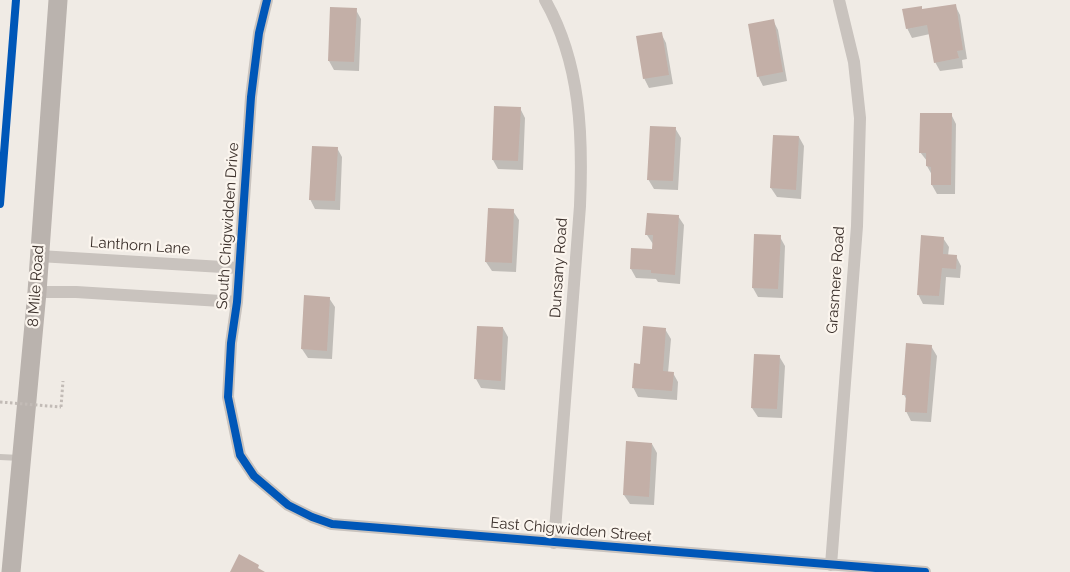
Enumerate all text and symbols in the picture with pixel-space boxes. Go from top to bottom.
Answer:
street label: South Chigwidden Drive [213,142,243,310]
street label: Dunsany Road [547,217,571,319]
street label: Grasmere Road [823,226,849,334]
street label: Lanthorn Lane [89,234,191,258]
street label: 8 Mile Road [24,245,48,327]
street label: East Chigwidden Street [490,514,652,546]

